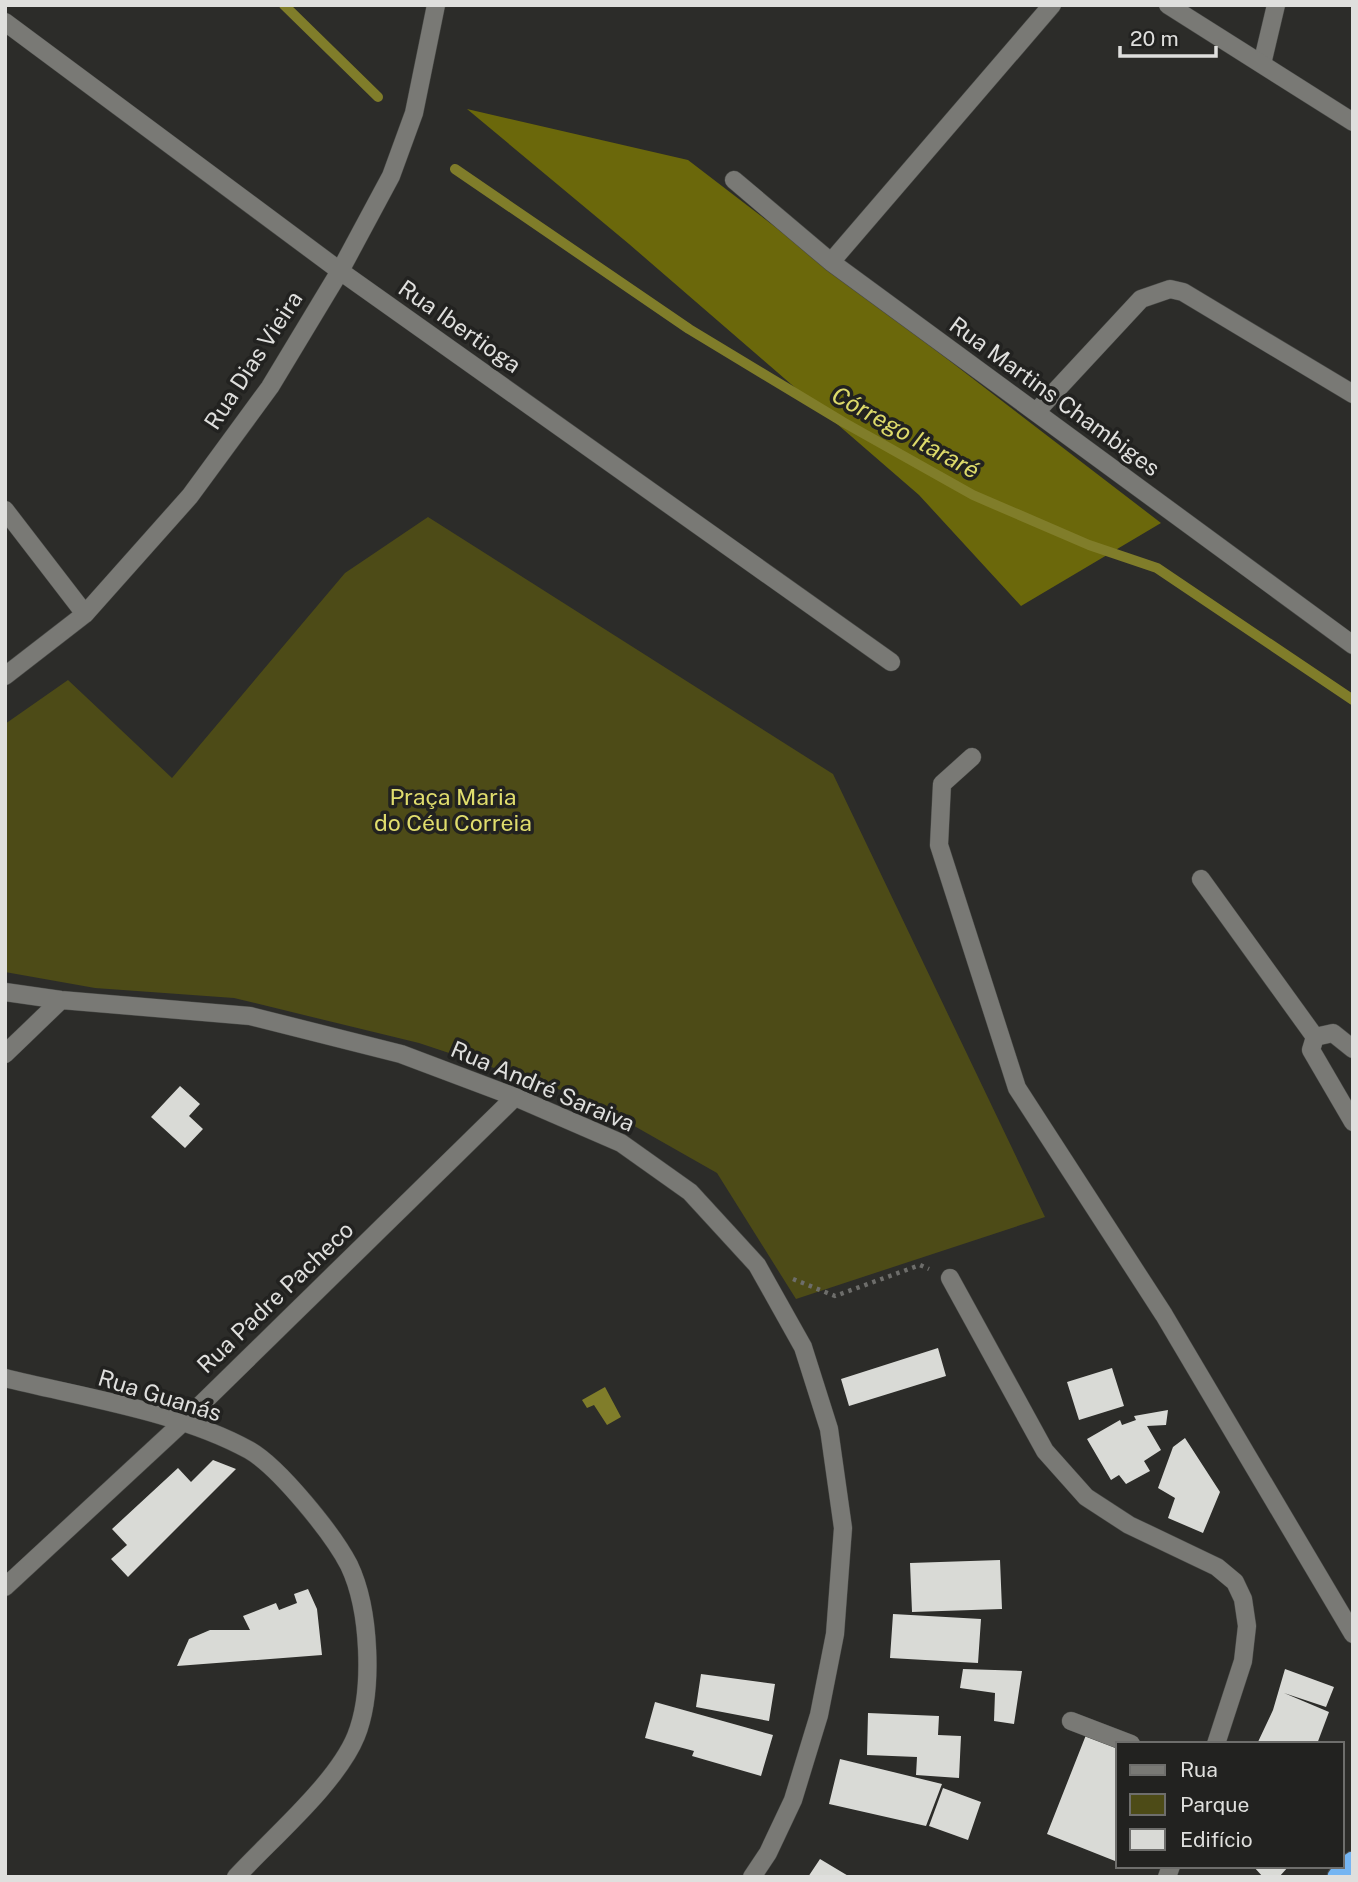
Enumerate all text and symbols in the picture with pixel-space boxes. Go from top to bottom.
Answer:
scale bar [1120,14,1216,58]
text: 20 m [1130,26,1179,51]
street label: Rua Ibertioga [394,274,526,378]
street label: Rua Dias Vieira [198,286,308,434]
street label: Rua Martins Chambiges [945,311,1165,481]
water label: Córrego Itararé [827,380,985,484]
park label: Praça Maria do Céu Correia [374,783,532,836]
street label: Rua André Saraiva [447,1035,639,1137]
street label: Rua Padre Pacheco [191,1216,359,1378]
street label: Rua Guanás [95,1363,225,1427]
legend [1116,1742,1344,1868]
text: Rua [1180,1757,1218,1782]
text: Parque [1180,1792,1249,1817]
text: Edifício [1180,1827,1253,1852]

